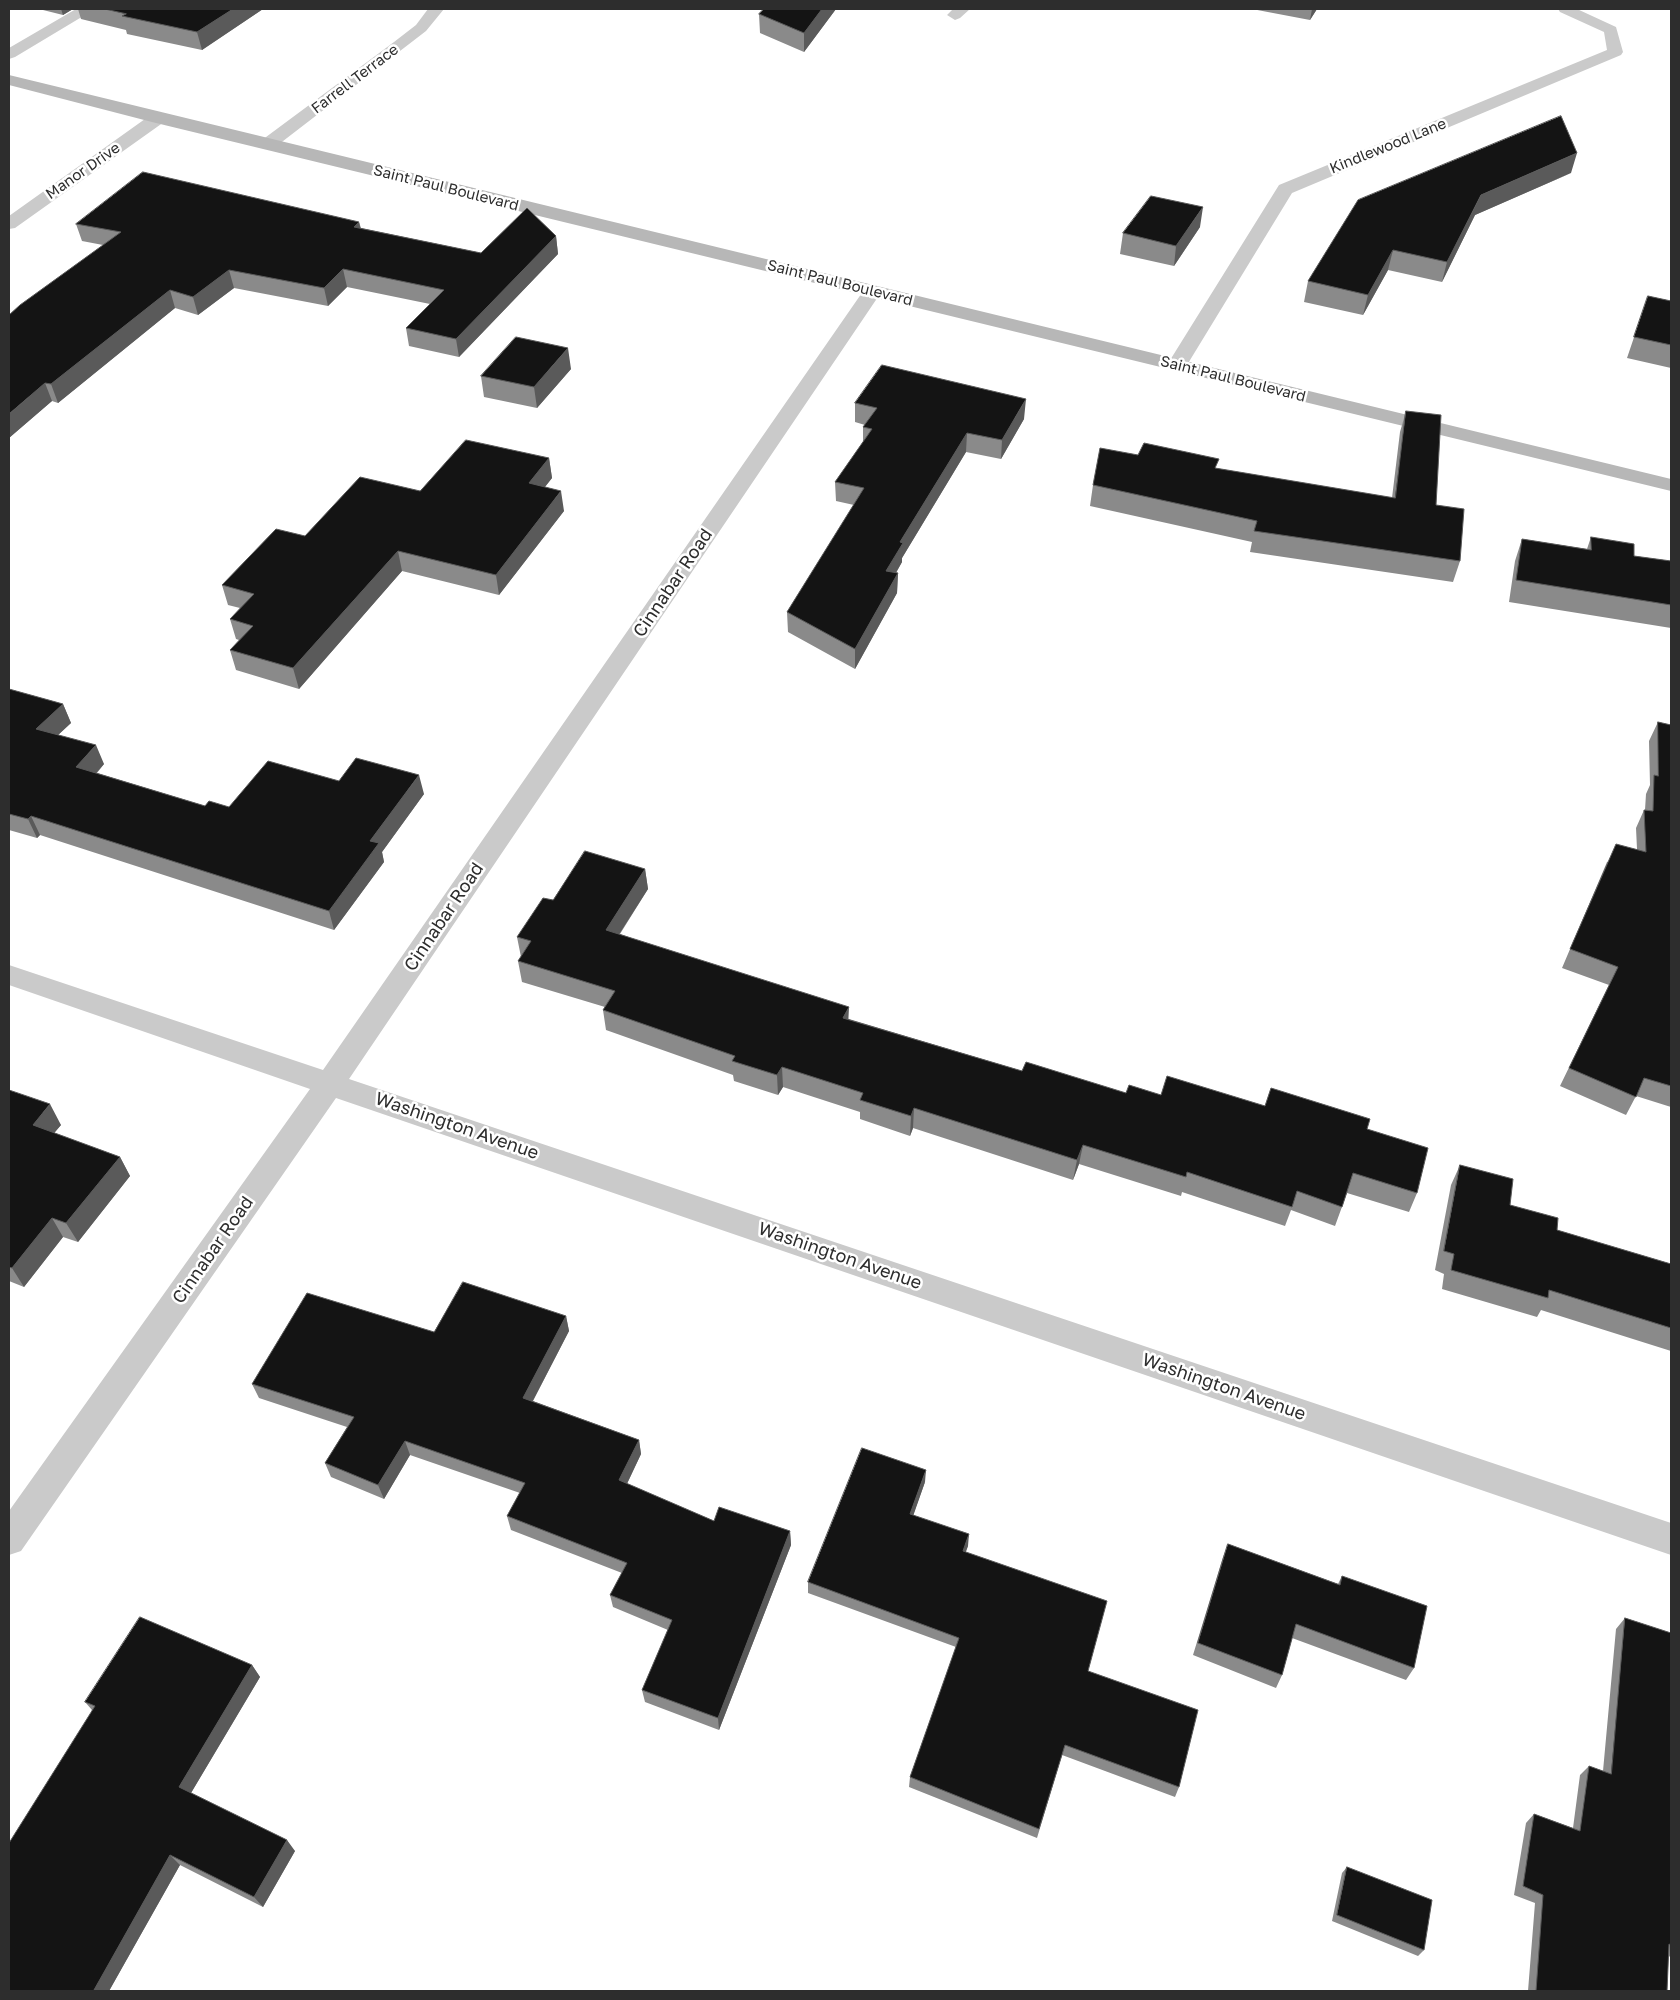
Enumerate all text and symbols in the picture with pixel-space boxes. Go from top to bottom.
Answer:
street label: Farrell Terrace [308,40,402,118]
street label: Kindlewood Lane [1327,114,1449,178]
street label: Manor Drive [42,139,124,203]
street label: Saint Paul Boulevard [371,161,521,215]
street label: Saint Paul Boulevard [765,256,915,310]
street label: Saint Paul Boulevard [1158,352,1308,406]
street label: Cinnabar Road [629,525,717,641]
street label: Cinnabar Road [400,859,488,975]
street label: Washington Avenue [372,1088,542,1164]
street label: Cinnabar Road [168,1192,258,1308]
street label: Washington Avenue [755,1218,925,1294]
street label: Washington Avenue [1139,1349,1309,1425]

